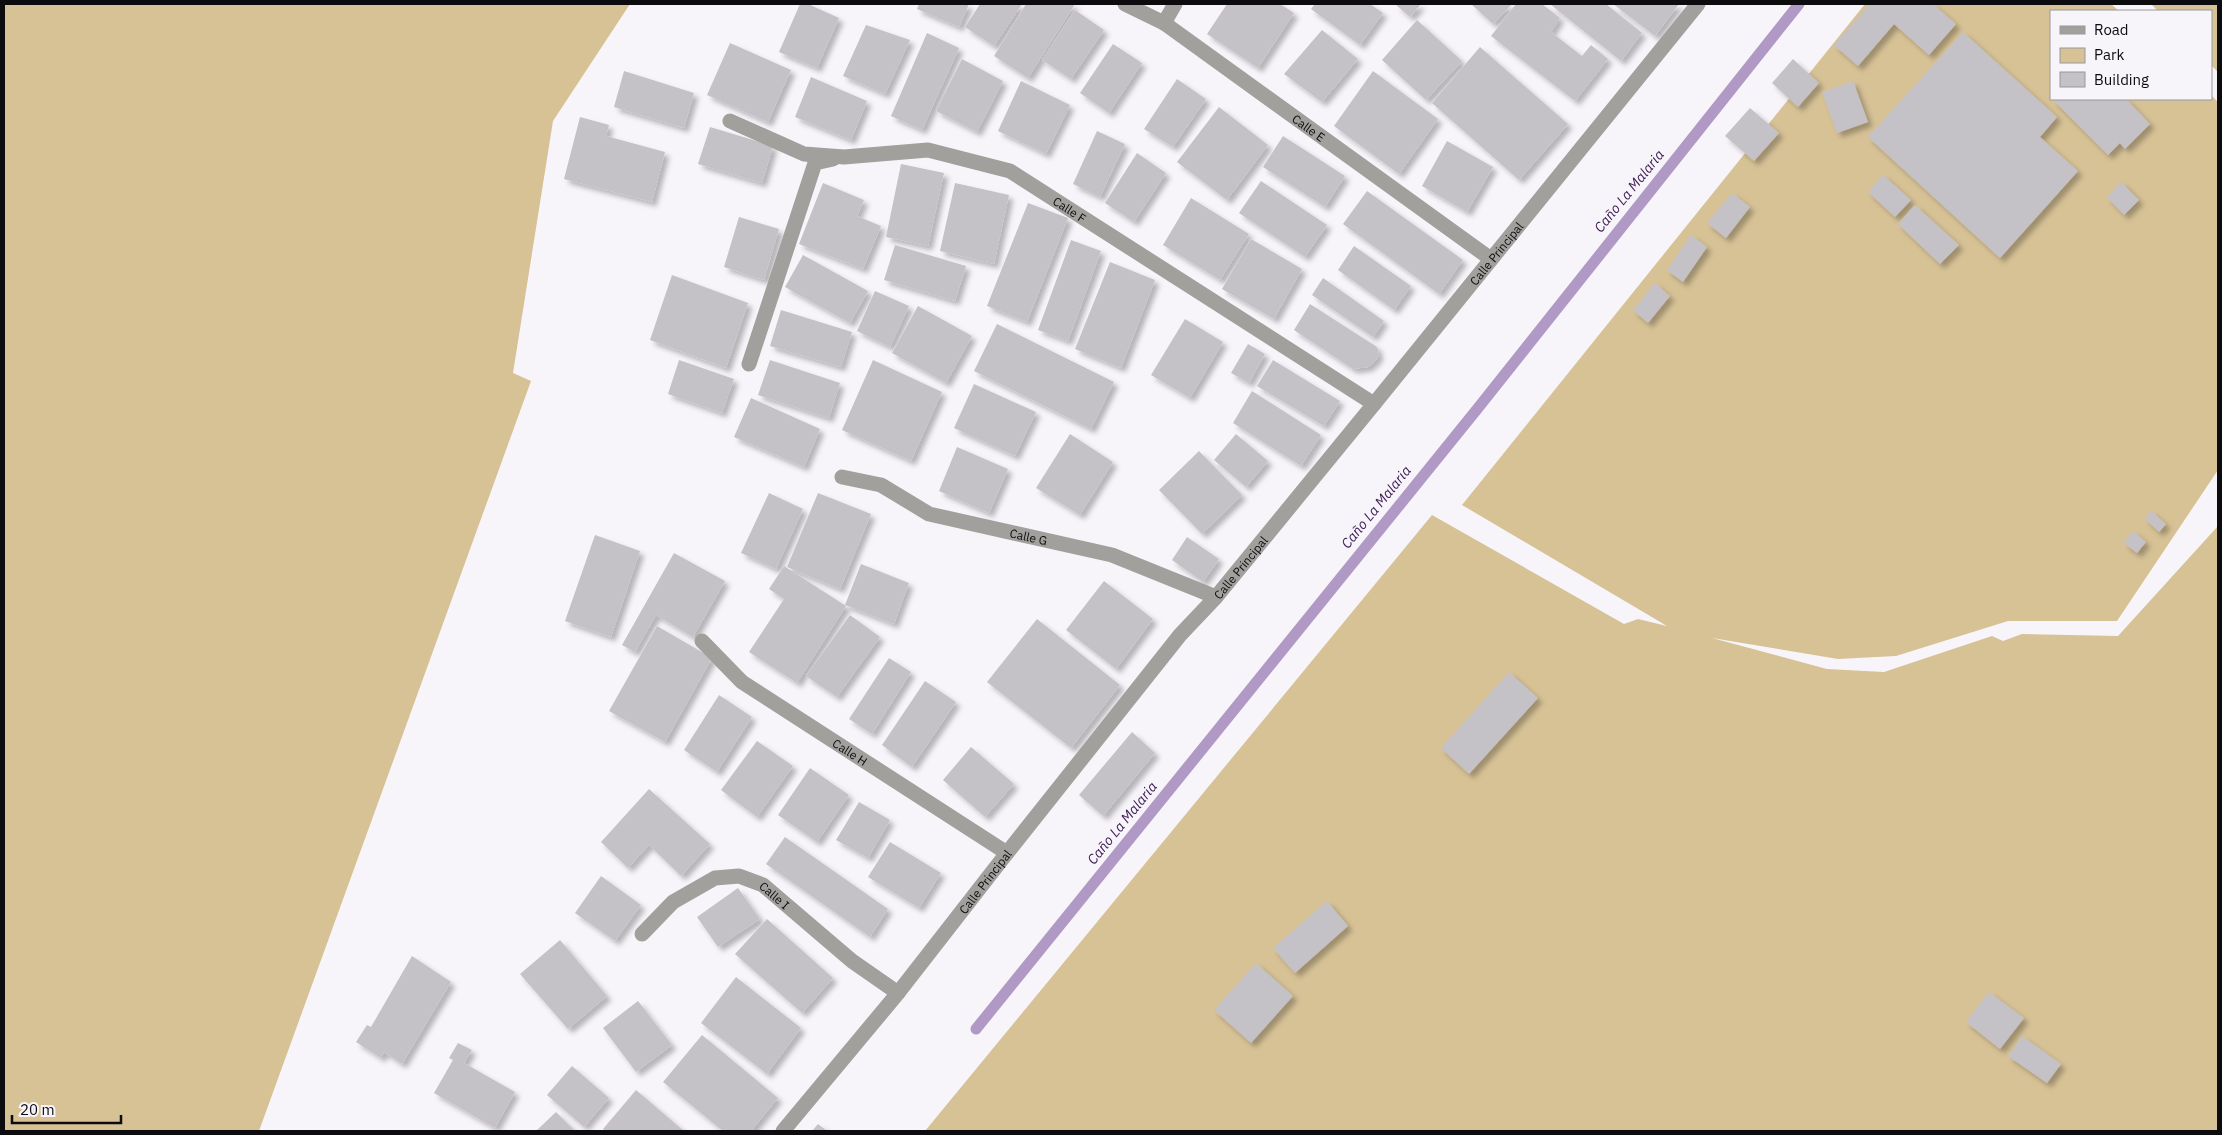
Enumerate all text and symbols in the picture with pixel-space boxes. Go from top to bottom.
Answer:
legend [2050,10,2212,100]
text: Road [2094,20,2129,39]
text: Park [2094,45,2124,64]
text: Building [2094,70,2149,89]
street label: Calle E [1290,111,1328,144]
water label: Caño La Malaria [1590,146,1668,236]
street label: Calle F [1050,193,1089,226]
street label: Calle Principal [1466,219,1526,288]
water label: Caño La Malaria [1337,462,1415,552]
street label: Calle G [1008,525,1049,548]
street label: Calle Principal [1210,533,1270,602]
street label: Calle H [830,735,870,768]
water label: Caño La Malaria [1083,778,1161,868]
street label: Calle Principal [955,846,1014,916]
street label: Calle I [757,878,793,912]
scale bar [12,1092,121,1124]
text: 20 m [20,1100,55,1119]

